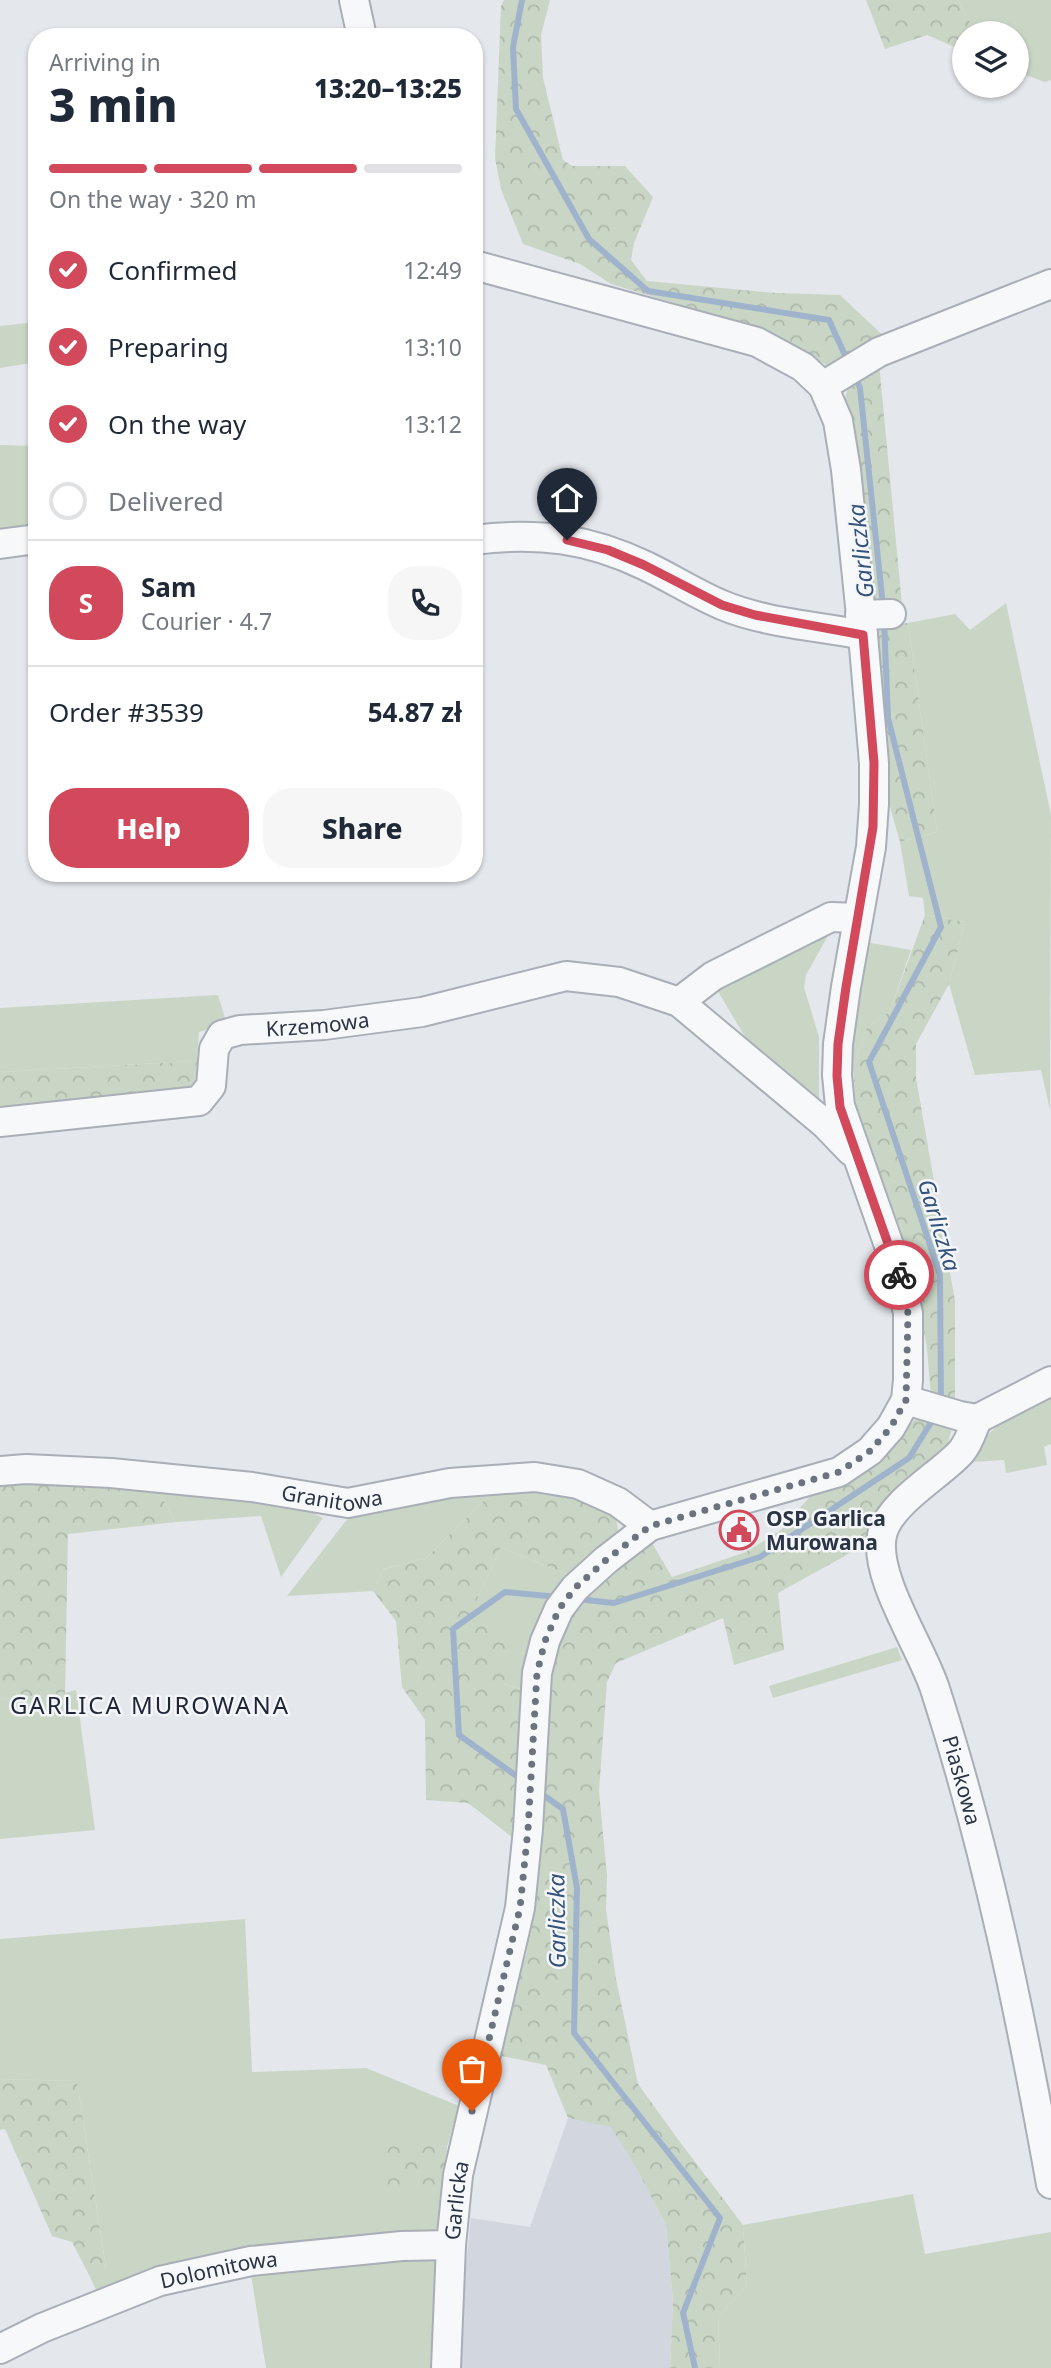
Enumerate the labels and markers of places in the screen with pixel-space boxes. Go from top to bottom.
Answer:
pin [537,468,597,540]
place label: OSP Garlica Murowana [766,1504,886,1556]
public building icon: OSP Garlica Murowana [718,1509,760,1551]
pin [442,2039,502,2111]

